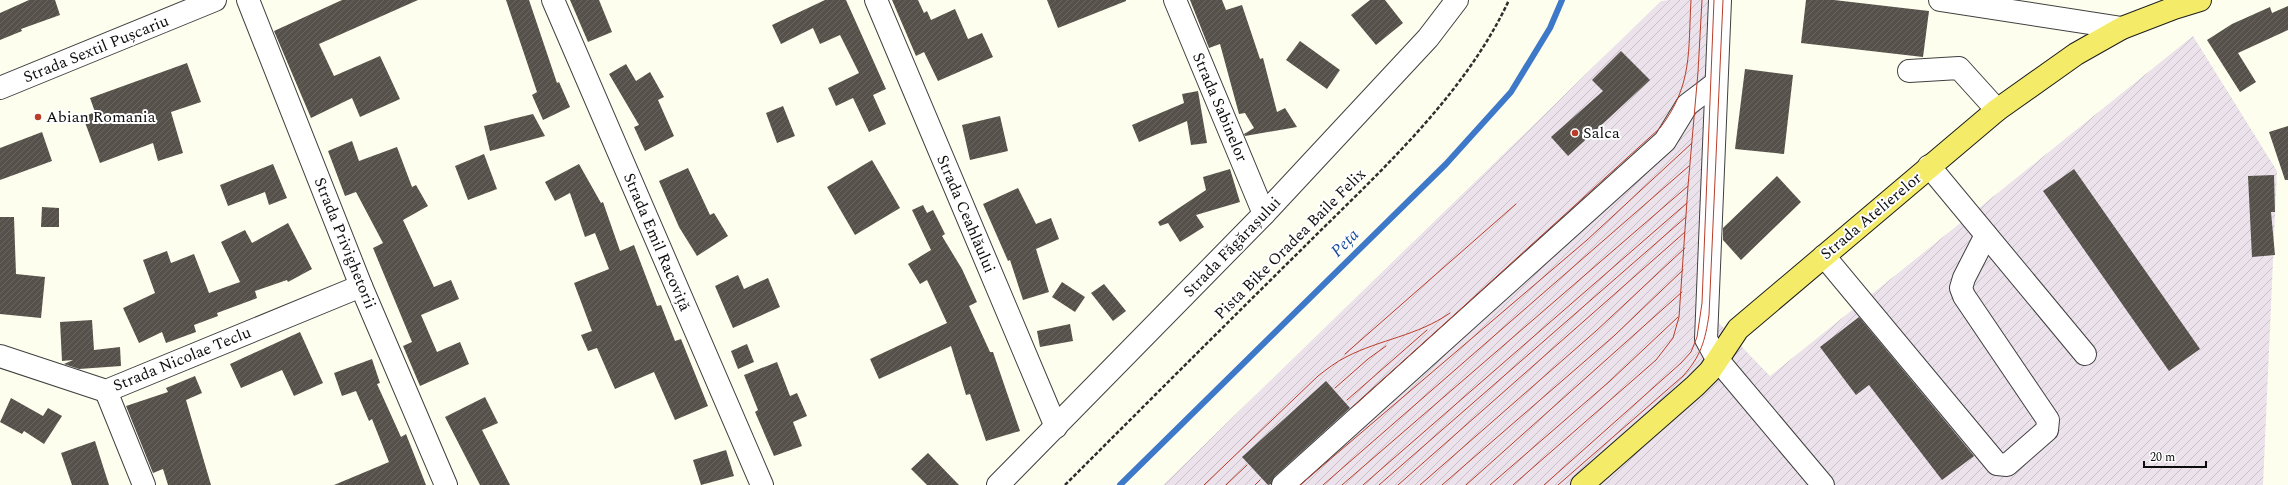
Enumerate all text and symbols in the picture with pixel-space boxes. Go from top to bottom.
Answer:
street label: Strada Sextil Pușcariu [20,9,172,89]
street label: Strada Sabinelor [1186,49,1254,165]
place label: Abian Romania [46,105,156,129]
marker: Abian Romania [33,112,43,122]
place label: Salca [1583,121,1620,145]
marker: Salca [1570,128,1580,138]
street label: Strada Ceahlăului [930,151,1002,277]
street label: Pista Bike Oradea Baile Felix [1209,163,1371,325]
street label: Strada Atelierelor [1815,166,1927,266]
street label: Strada Emil Racoviță [617,169,697,315]
street label: Strada Privighetorii [308,174,382,312]
street label: Strada Făgărașului [1177,191,1287,303]
water label: Peța [1325,222,1366,263]
street label: Strada Nicolae Teclu [109,320,255,398]
scale bar [2144,443,2206,469]
text: 20 m [2150,448,2175,467]

